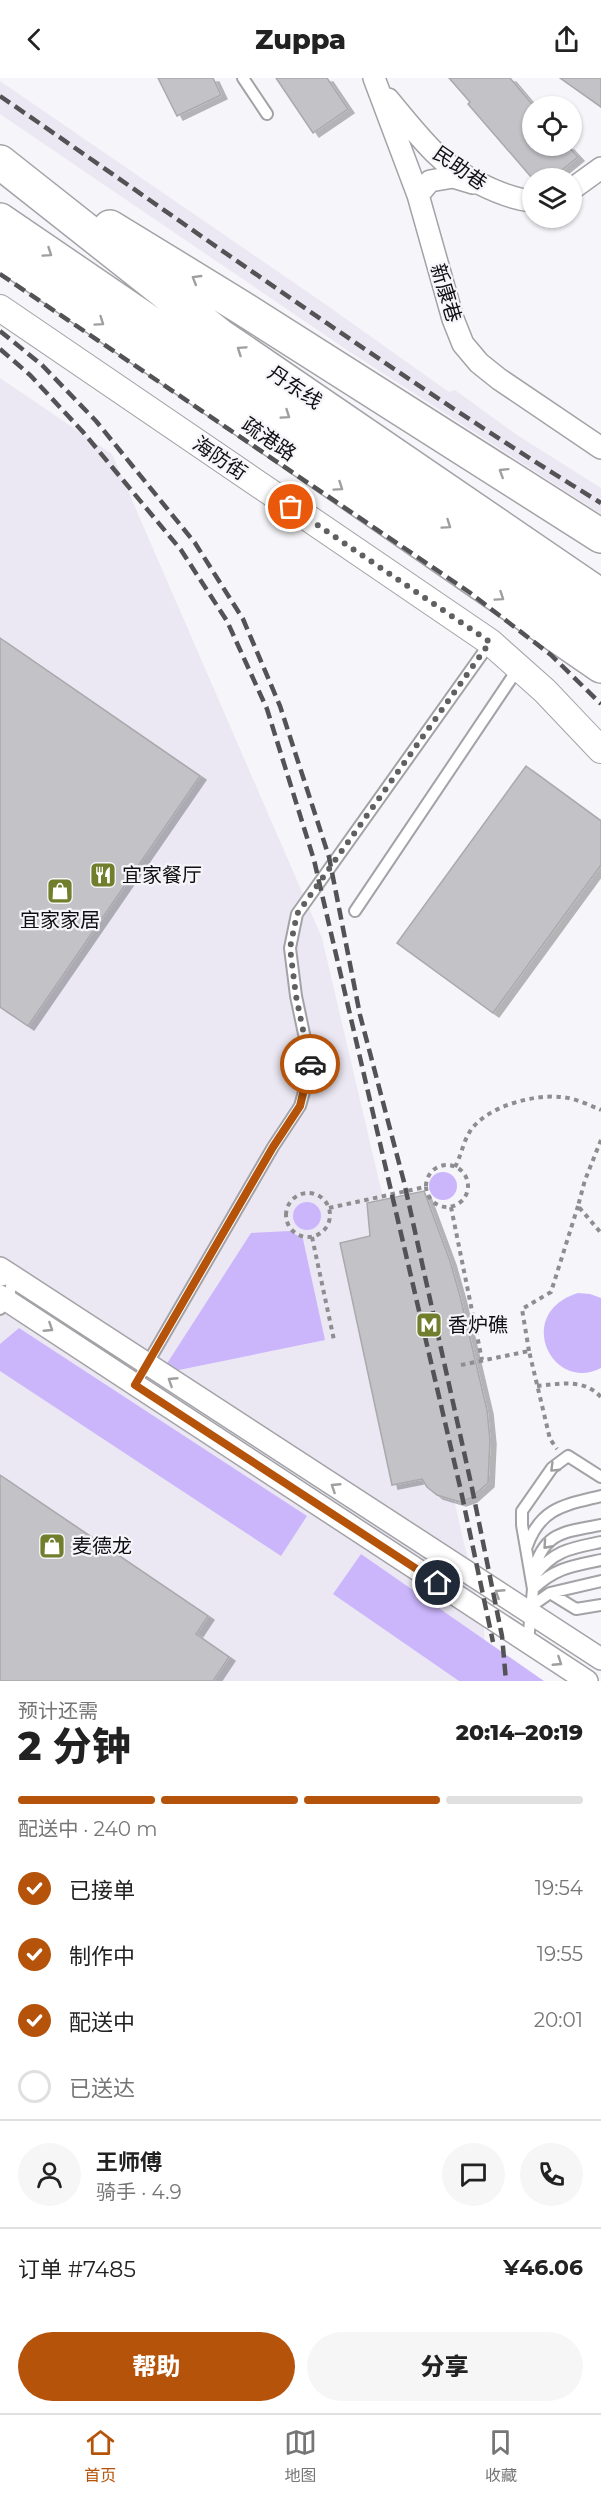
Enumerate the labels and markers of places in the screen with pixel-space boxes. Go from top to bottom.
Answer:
pin [265,481,316,532]
restaurant icon: 宜家餐厅 [88,860,118,890]
place label: 宜家餐厅 [122,863,202,887]
shop icon: 宜家家居 [45,876,75,906]
place label: 宜家家居 [20,908,100,932]
metro station icon: 香炉礁 [414,1310,444,1340]
place label: 香炉礁 [448,1313,508,1337]
shop icon: 麦德龙 [37,1531,67,1561]
place label: 麦德龙 [72,1534,132,1558]
pin [412,1557,463,1608]

